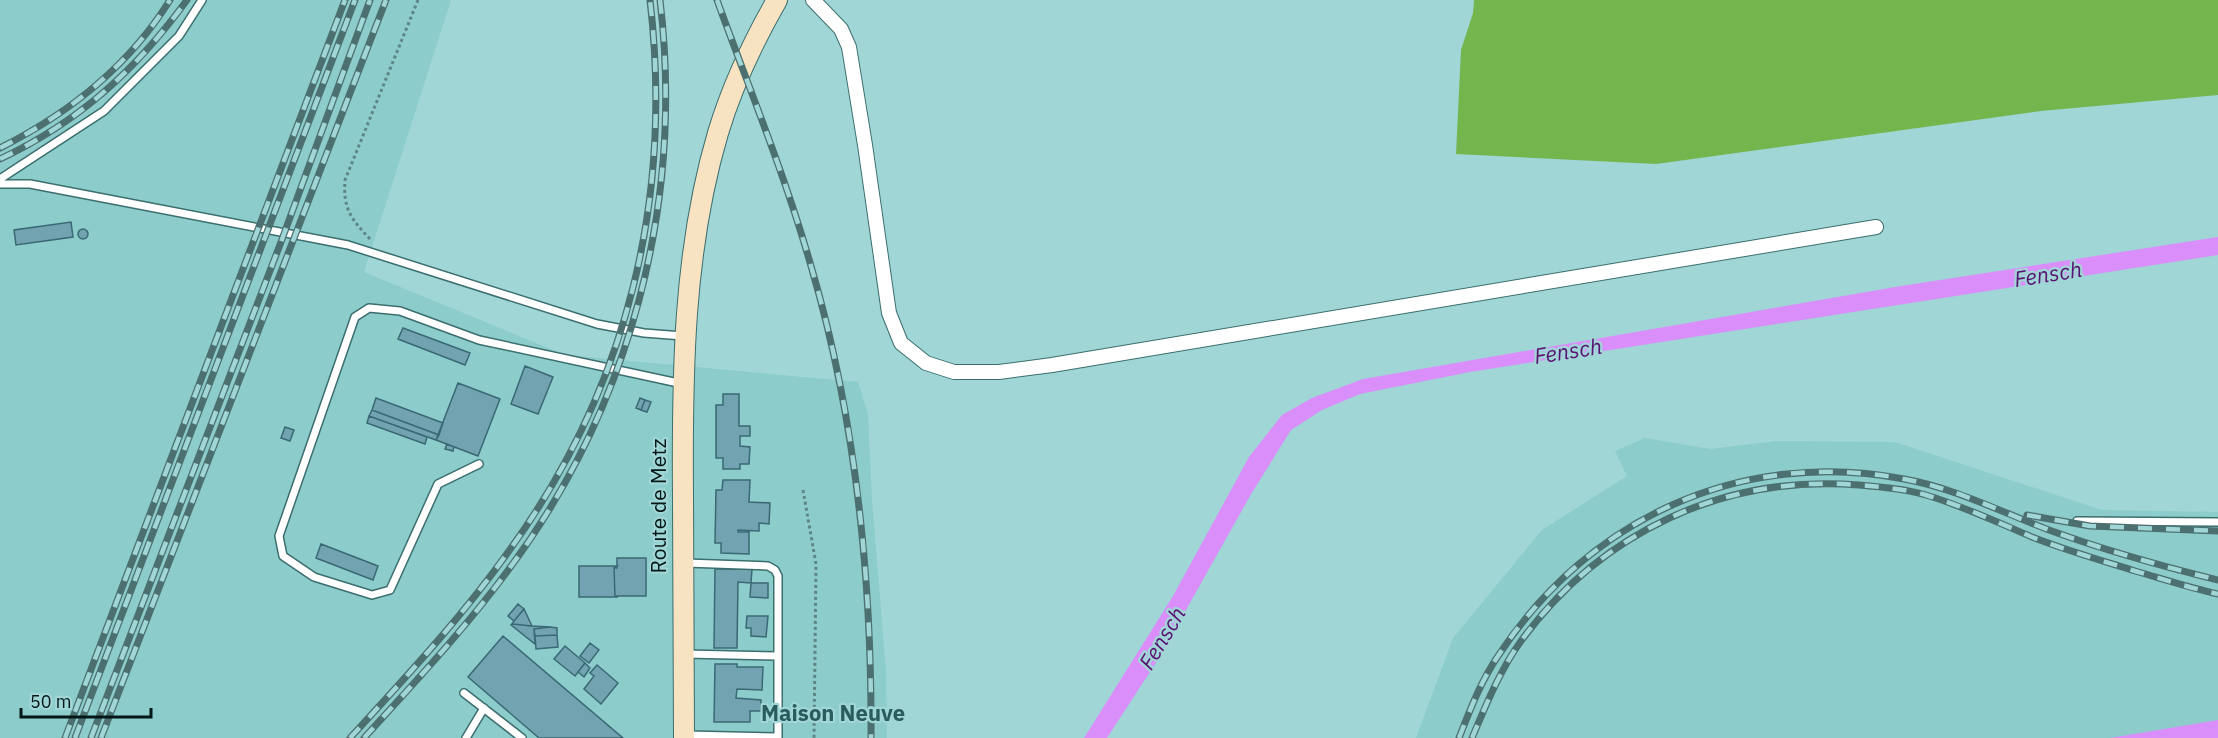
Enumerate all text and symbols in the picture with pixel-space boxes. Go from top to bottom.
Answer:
water label: Fensch [2012,254,2084,293]
water label: Fensch [1532,331,1604,370]
street label: Route de Metz [644,438,672,573]
water label: Fensch [1132,601,1192,675]
scale bar [21,681,152,719]
text: 50 m [30,690,72,713]
district label: Maison Neuve [761,698,905,727]

